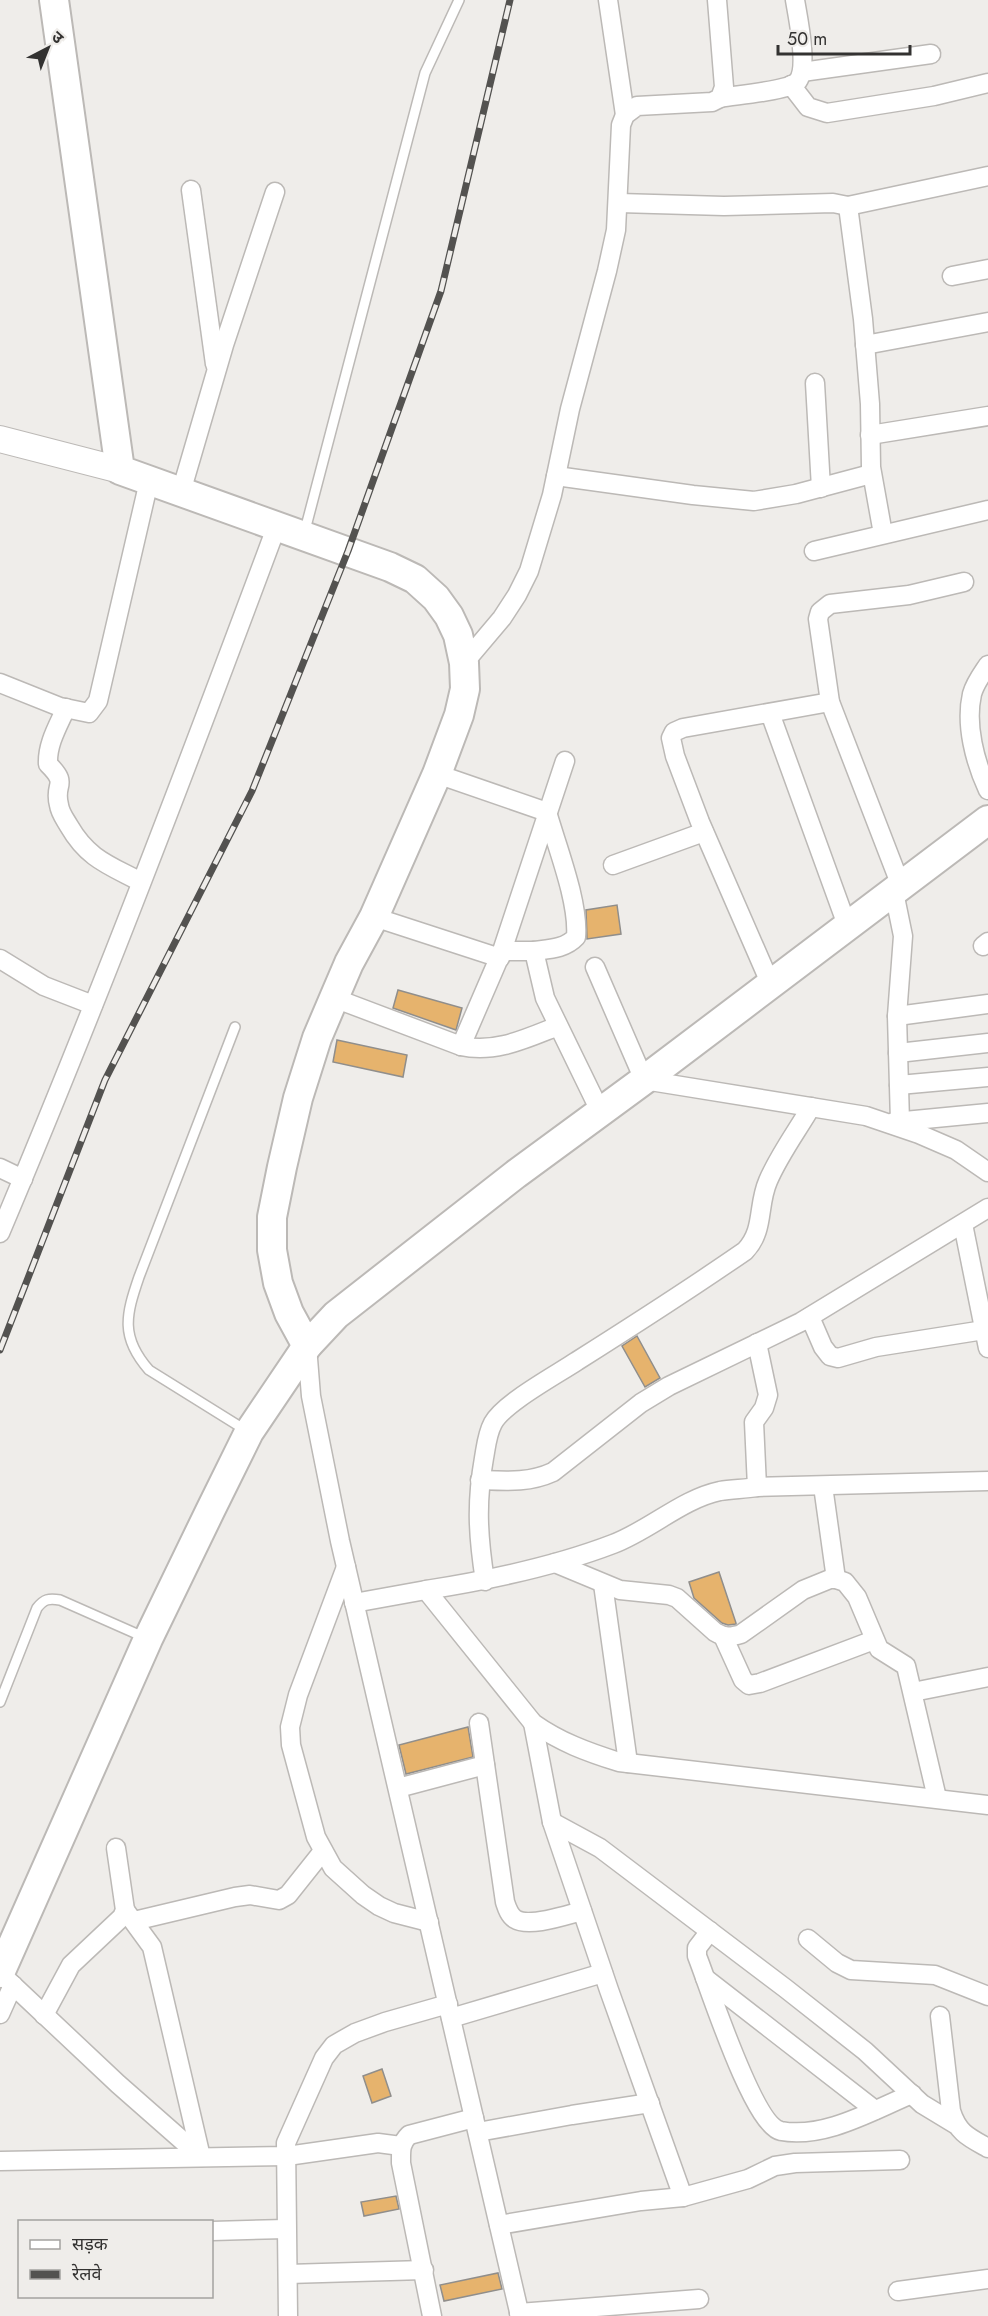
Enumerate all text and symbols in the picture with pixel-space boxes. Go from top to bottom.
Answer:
north arrow [18,18,78,78]
scale bar [778,18,910,56]
text: उ [47,26,69,49]
text: 50 m [787,26,827,52]
legend [18,2220,213,2298]
text: सड़क [72,2231,109,2257]
text: रेलवे [71,2261,103,2287]

